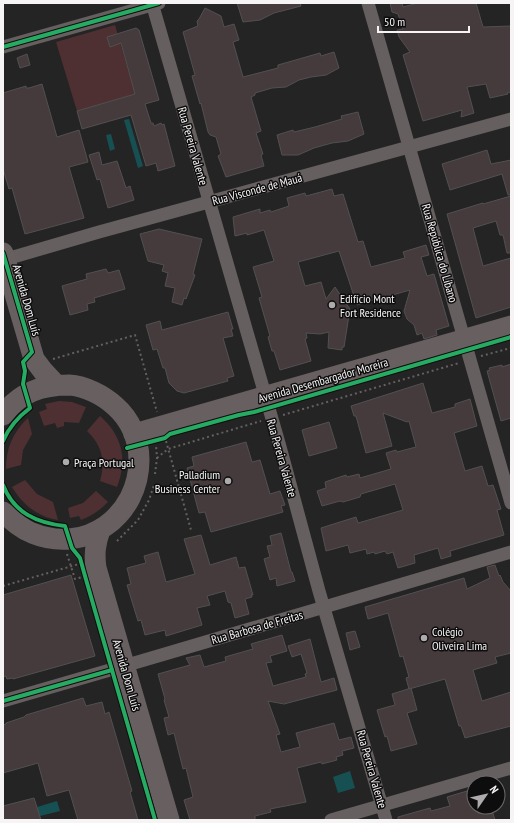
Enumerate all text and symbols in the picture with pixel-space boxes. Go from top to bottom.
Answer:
scale bar [378,8,469,34]
text: 50 m [384,14,405,29]
street label: Rua Pereira Valente [175,105,211,187]
street label: Rua Visconde de Mauá [210,170,304,208]
street label: Rua República do Líbano [419,202,461,304]
street label: Avenida Dom Luís [10,262,44,338]
place label: Edifício Mont Fort Residence [340,291,401,320]
marker: Edifício Mont Fort Residence [327,300,337,310]
street label: Avenida Desembargador Moreira [256,354,390,406]
street label: Rua Pereira Valente [264,417,300,499]
place label: Praça Portugal [74,455,134,470]
marker: Praça Portugal [61,457,71,467]
place label: Palladium Business Center [155,467,221,496]
marker: Palladium Business Center [223,476,233,486]
street label: Rua Barbosa de Freitas [210,607,304,647]
place label: Colégio Oliveira Lima [432,624,487,653]
marker: Colégio Oliveira Lima [419,633,429,643]
street label: Avenida Dom Luís [110,637,144,713]
street label: Rua Pereira Valente [354,728,390,810]
north arrow [466,775,506,815]
text: N [487,783,502,796]

